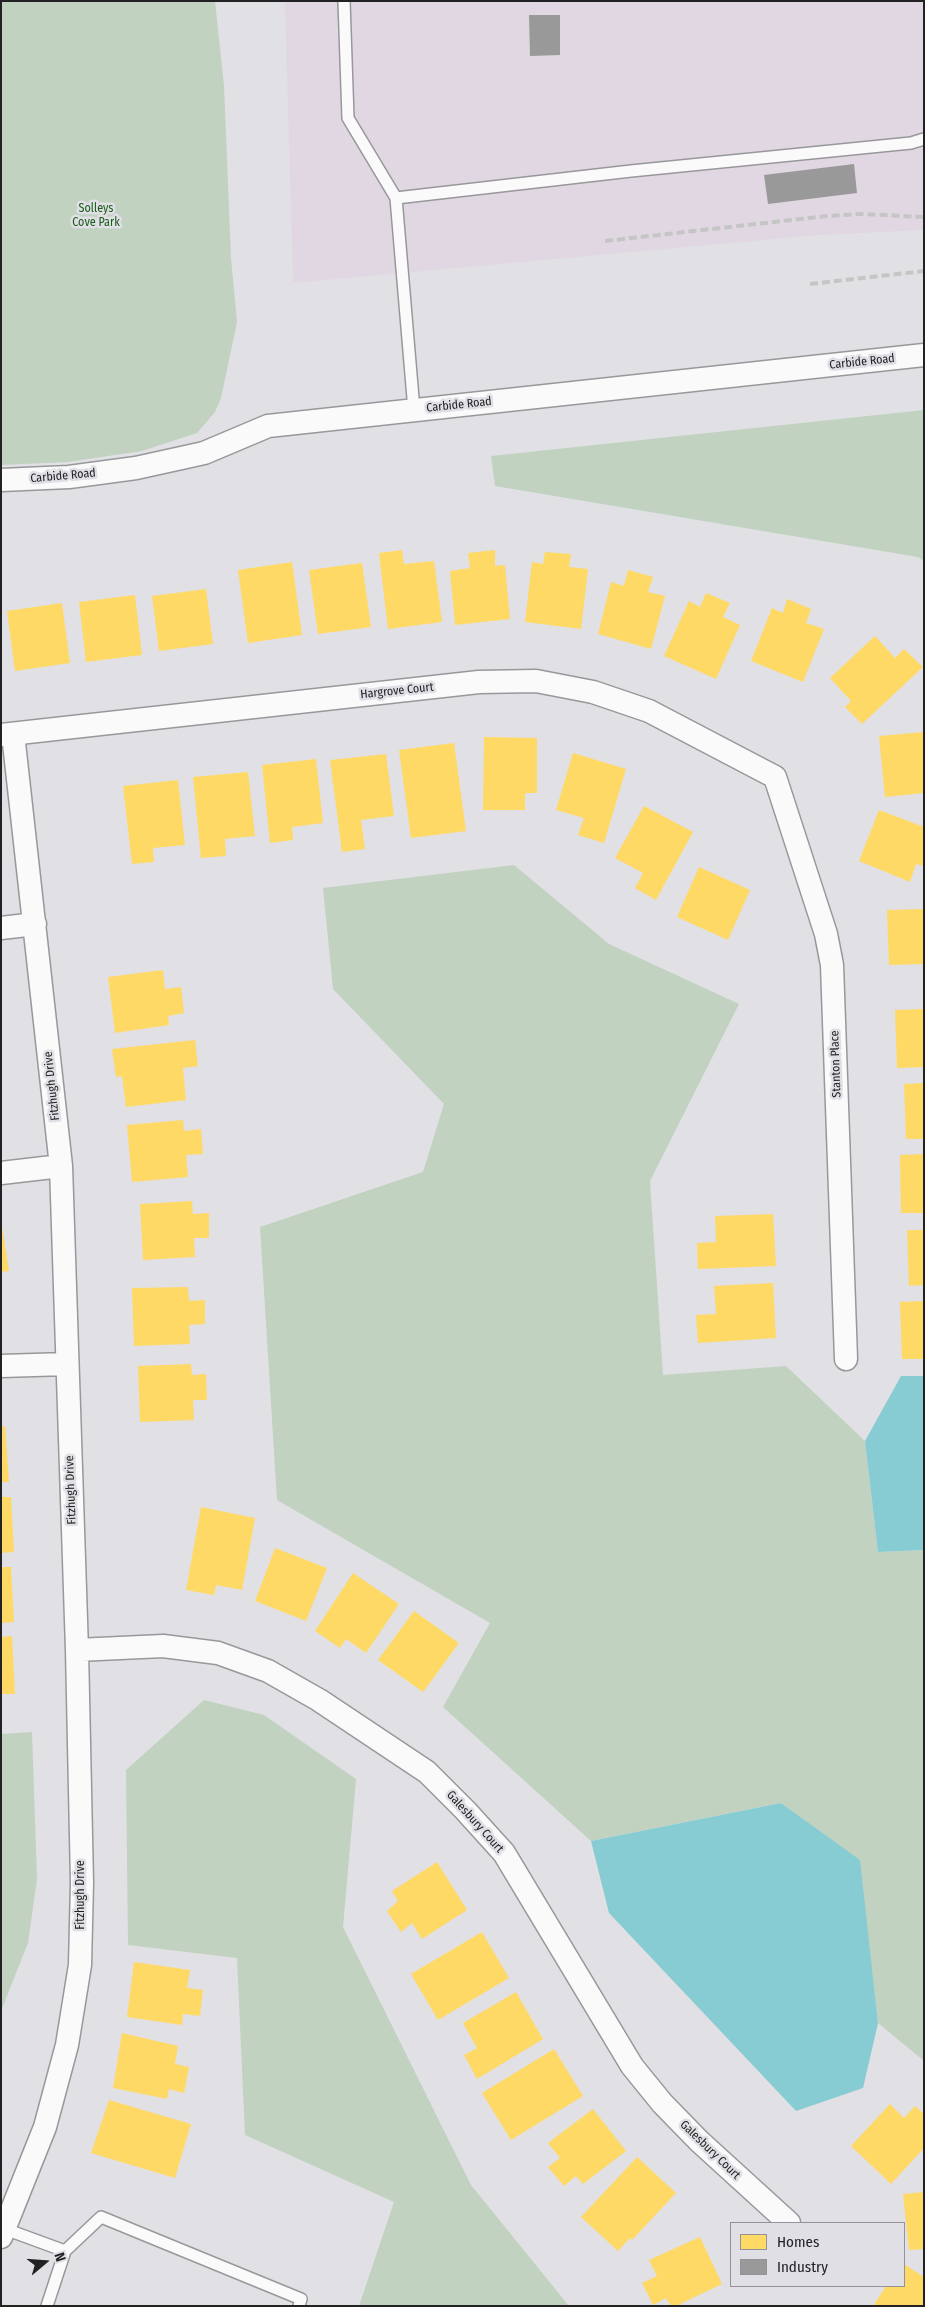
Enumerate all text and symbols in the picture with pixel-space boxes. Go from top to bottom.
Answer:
park label: Solleys Cove Park [72,202,120,230]
street label: Carbide Road [829,351,895,373]
street label: Carbide Road [426,394,492,416]
street label: Carbide Road [30,466,96,486]
street label: Hargrove Court [360,680,434,702]
street label: Stanton Place [828,1030,844,1098]
street label: Fitzhugh Drive [41,1051,63,1121]
street label: Fitzhugh Drive [63,1455,79,1525]
street label: Galesbury Court [443,1788,507,1856]
street label: Fitzhugh Drive [74,1860,88,1930]
street label: Galesbury Court [677,2118,743,2182]
legend [730,2222,905,2287]
text: Homes [777,2233,819,2251]
north arrow [20,2237,70,2287]
text: N [50,2251,69,2264]
text: Industry [777,2258,828,2276]

